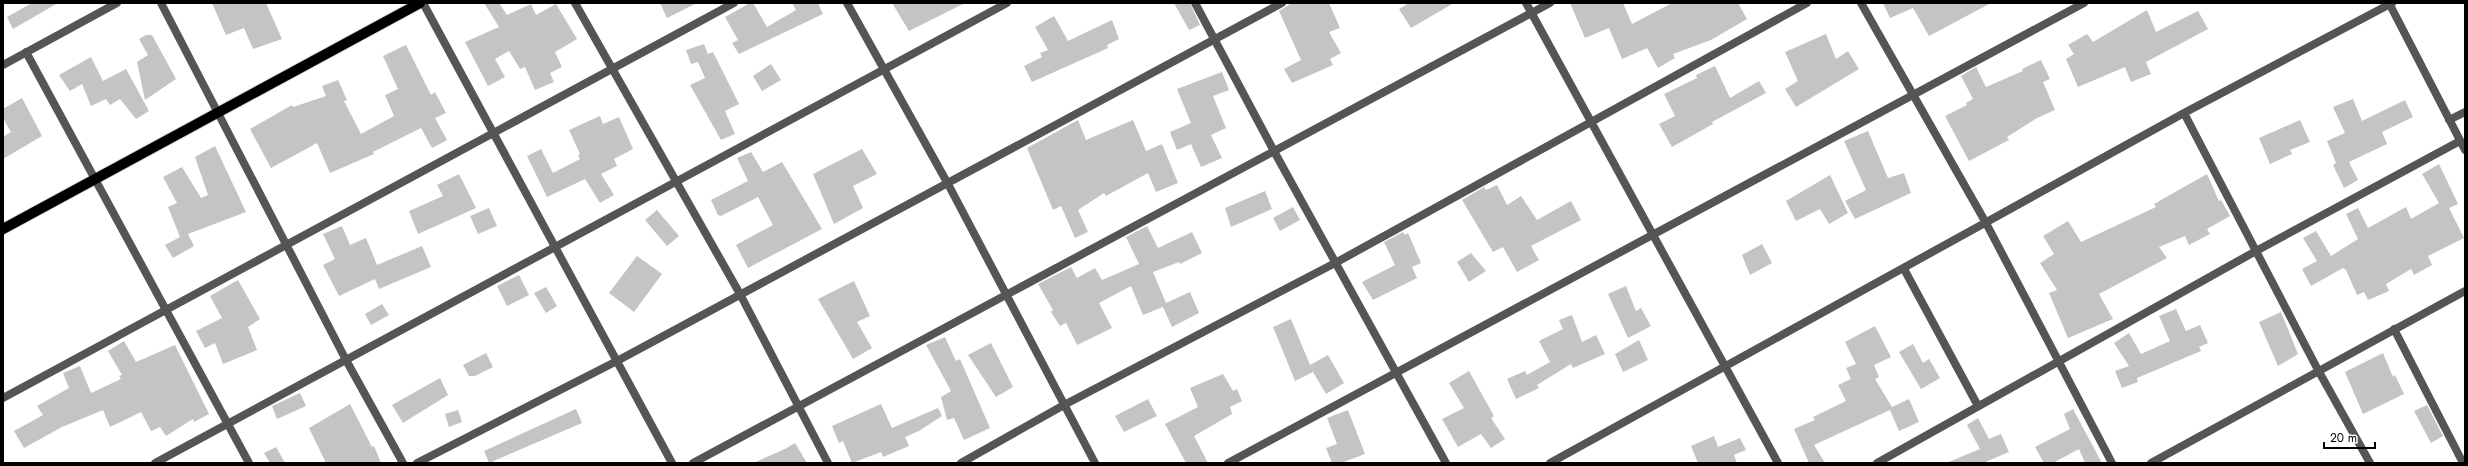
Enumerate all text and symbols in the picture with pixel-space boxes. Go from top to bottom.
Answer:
scale bar [2324,424,2375,450]
text: 20 m [2330,429,2357,447]

